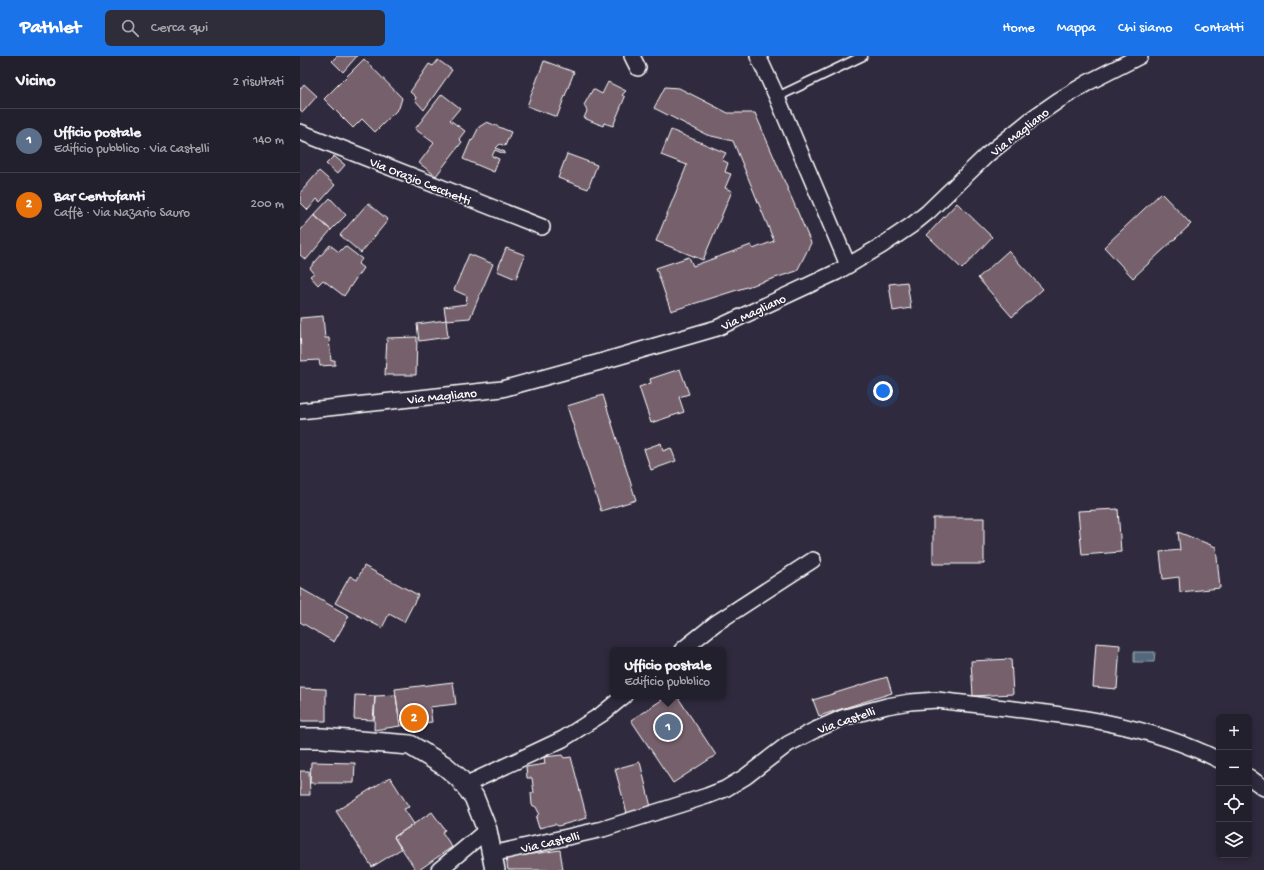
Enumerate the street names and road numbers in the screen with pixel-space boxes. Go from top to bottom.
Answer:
street label: Via Magliano [988,105,1053,161]
street label: Via Orazio Cecchetti [366,155,473,210]
street label: Via Magliano [718,292,789,335]
street label: Via Magliano [406,386,478,409]
street label: Via Castelli [815,704,878,739]
street label: Via Castelli [519,829,582,858]

